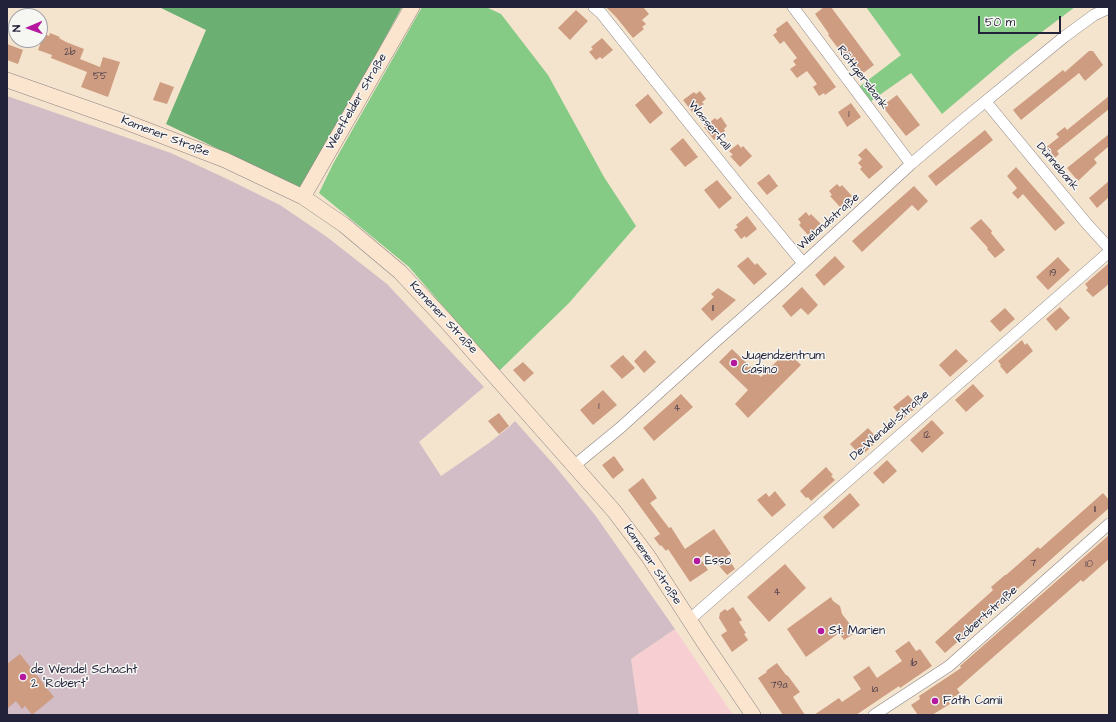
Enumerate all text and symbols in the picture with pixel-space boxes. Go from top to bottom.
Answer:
north arrow [8,8,48,48]
scale bar [980,8,1063,34]
text: 50 m [985,14,1015,31]
text: N [9,25,24,32]
street label: Röttgersbank [833,43,891,113]
house number: 2b [64,47,76,59]
street label: Weetfelder Straße [324,51,390,153]
house number: 55 [93,71,107,83]
street label: Wasserfall [685,98,733,154]
house number: 1 [848,109,850,121]
street label: Kamener Straße [119,114,211,160]
street label: Dünnebank [1033,140,1081,194]
street label: Wielandstraße [795,190,863,254]
house number: 19 [1050,268,1056,280]
street label: Kamener Straße [406,279,480,357]
house number: 11 [712,303,714,315]
place label: Jugendzentrum Casino [742,349,825,377]
marker: Jugendzentrum Casino [729,358,739,368]
street label: De-Wendel-Straße [847,388,933,464]
house number: 1 [598,401,600,413]
house number: 4 [674,403,680,415]
house number: 12 [923,430,931,442]
house number: 11 [1094,504,1096,516]
street label: Kamener Straße [620,522,684,608]
place label: Esso [705,554,731,568]
marker: Esso [692,556,702,566]
house number: 7 [1030,558,1036,570]
house number: 10 [1085,559,1093,571]
street label: Robertstraße [953,583,1021,647]
house number: 4 [774,587,780,599]
place label: St. Marien [829,624,885,638]
marker: St. Marien [816,626,826,636]
house number: 1b [911,658,917,670]
place label: de Wendel Schacht 2 "Robert" [31,663,137,691]
marker: de Wendel Schacht 2 "Robert" [18,672,28,682]
house number: 79a [771,680,787,692]
house number: 1a [872,684,878,696]
place label: Fatih Camii [943,694,1002,708]
marker: Fatih Camii [930,696,940,706]

